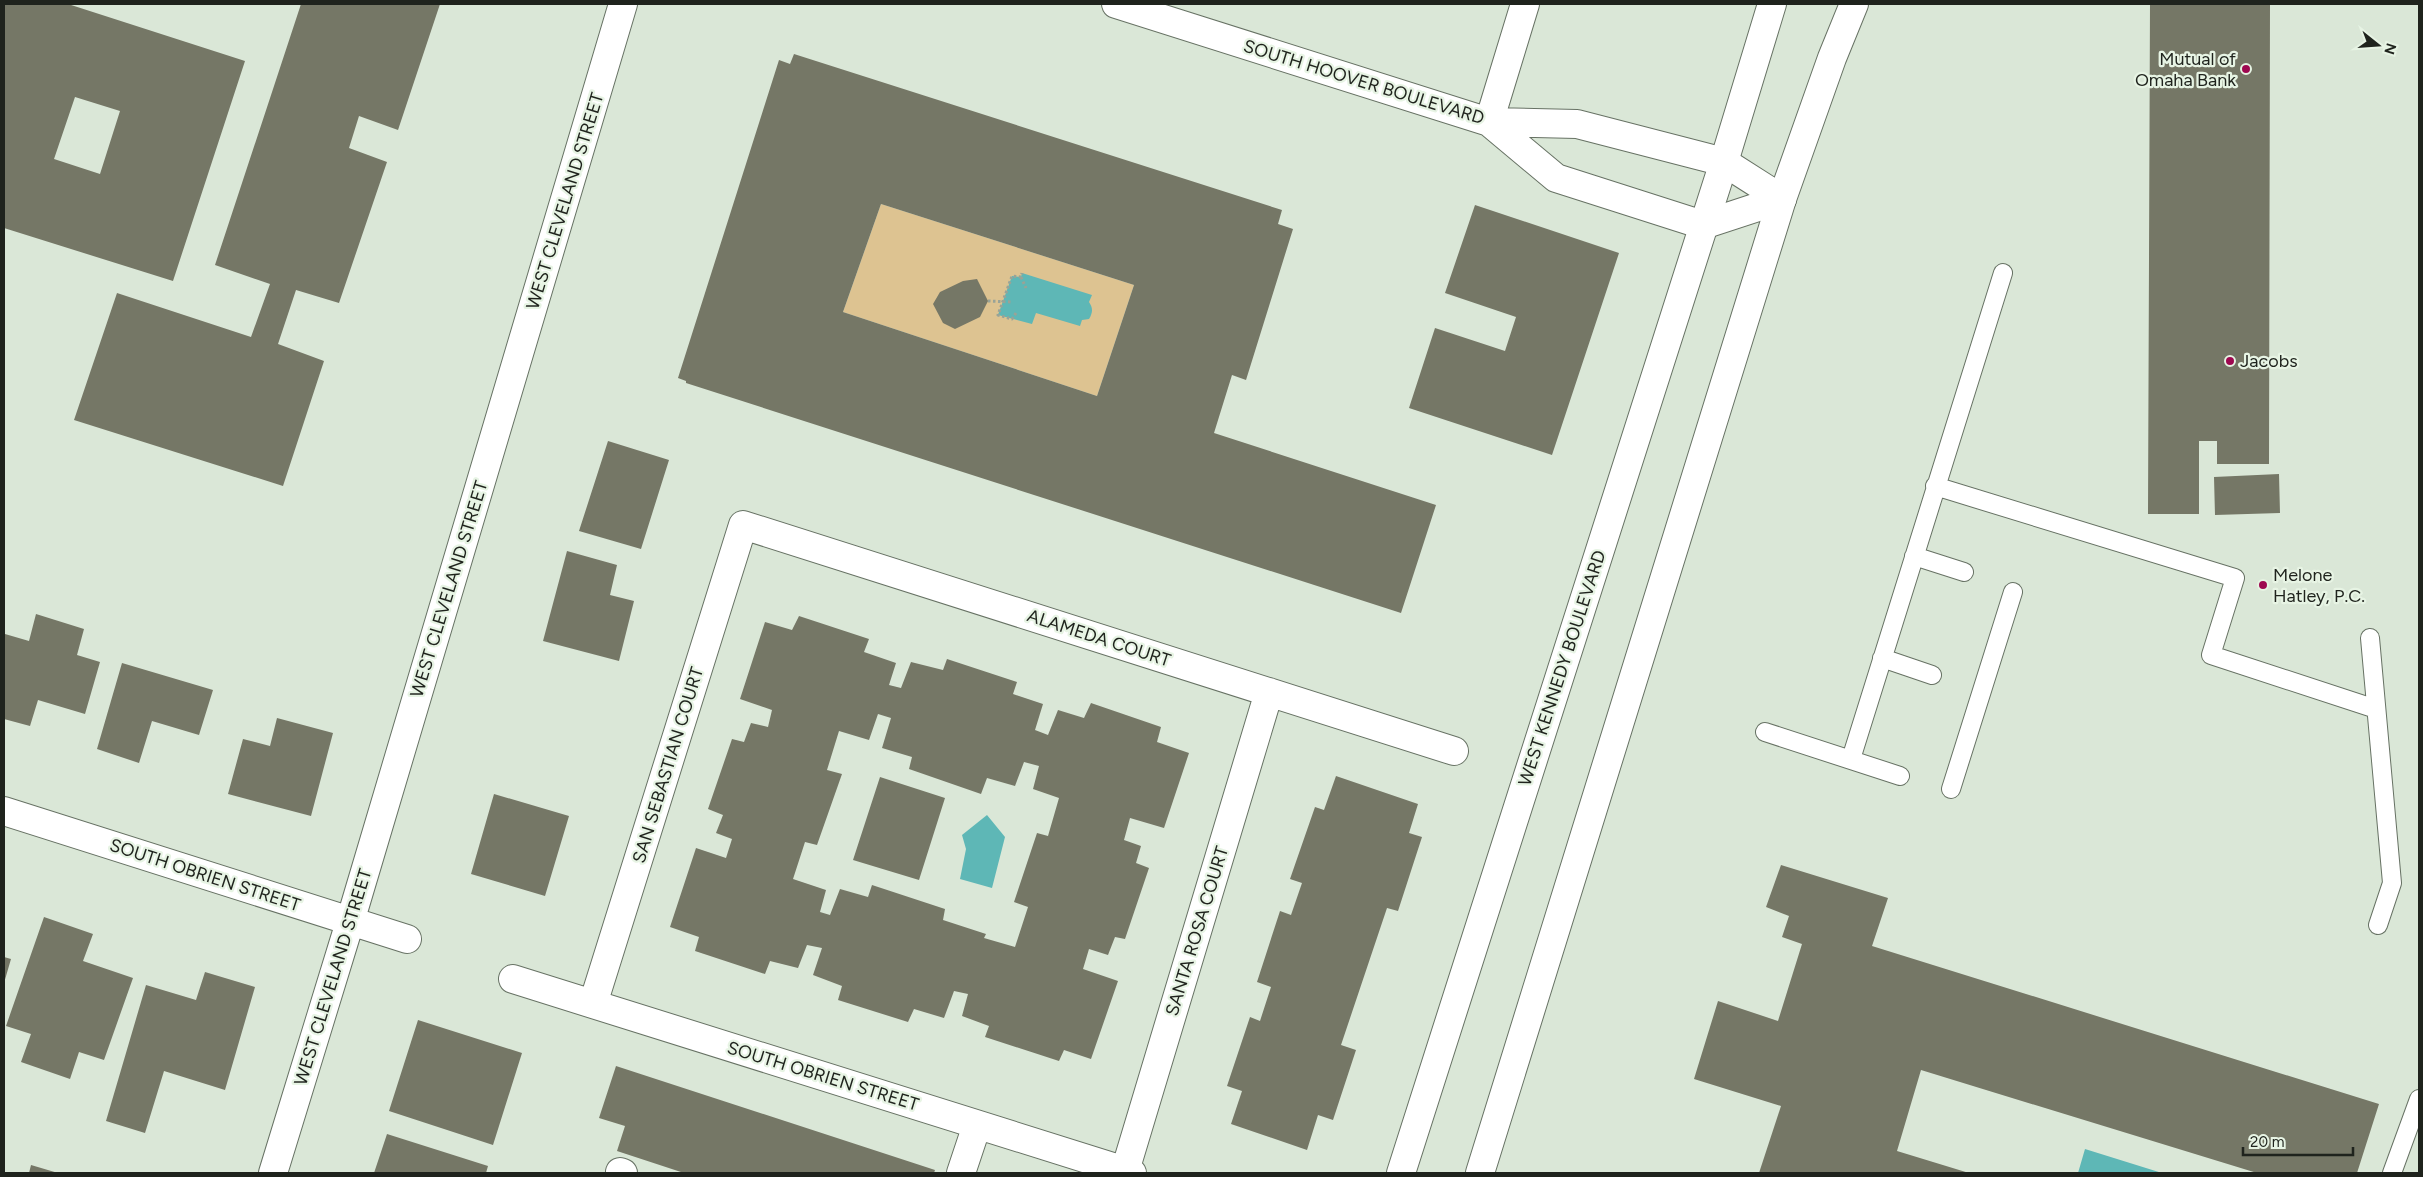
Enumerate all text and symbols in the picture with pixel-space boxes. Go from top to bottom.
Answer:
north arrow [2353,20,2403,70]
street label: SOUTH HOOVER BOULEVARD [1241,35,1487,129]
text: N [2380,41,2400,56]
place label: Mutual of Omaha Bank [2135,48,2236,91]
marker: Mutual of Omaha Bank [2240,63,2252,75]
street label: WEST CLEVELAND STREET [522,90,608,312]
place label: Jacobs [2240,350,2298,372]
marker: Jacobs [2224,355,2236,367]
street label: WEST CLEVELAND STREET [406,478,492,700]
street label: WEST KENNEDY BOULEVARD [1513,547,1611,789]
place label: Melone Hatley, P.C. [2273,564,2365,607]
marker: Melone Hatley, P.C. [2257,579,2269,591]
street label: ALAMEDA COURT [1025,604,1174,672]
street label: SAN SEBASTIAN COURT [628,664,708,866]
street label: SOUTH OBRIEN STREET [107,834,303,916]
street label: SANTA ROSA COURT [1161,843,1233,1018]
street label: WEST CLEVELAND STREET [290,866,376,1088]
street label: SOUTH OBRIEN STREET [725,1036,921,1116]
scale bar [2243,1124,2353,1156]
text: 20 m [2250,1133,2284,1151]

